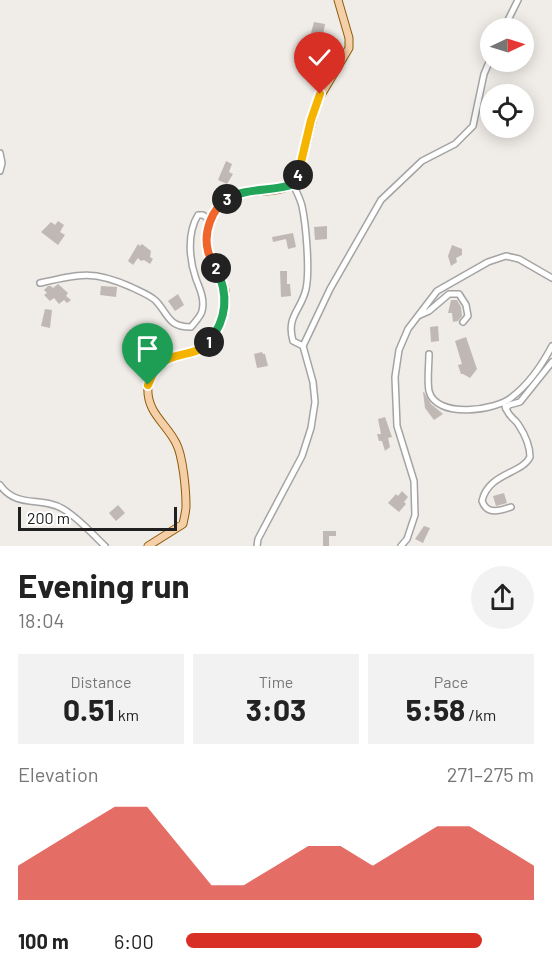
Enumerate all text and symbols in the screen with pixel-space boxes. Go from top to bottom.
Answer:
north arrow [480,18,534,72]
map controls [480,18,534,138]
pin [294,32,345,94]
icon: check [303,41,336,74]
button: locate [480,84,534,138]
pin: 4 [283,160,313,190]
text: 4 [293,165,303,184]
pin: 3 [212,184,242,214]
text: 3 [223,189,231,208]
pin: 2 [201,253,231,283]
text: 2 [212,258,220,277]
pin [122,323,173,385]
pin: 1 [194,327,224,357]
icon: arrive [131,332,164,365]
text: 1 [206,332,212,351]
scale bar [18,504,177,532]
text: 200 m [27,508,70,527]
text: Evening run [18,565,190,605]
button: share [471,566,534,629]
text: 18:04 [18,608,65,632]
text: Distance [71,672,131,691]
text: Time [259,672,293,691]
text: Pace [434,672,468,691]
text: 0.51 [63,691,115,727]
text: 3:03 [246,691,306,727]
text: 5:58 [406,691,465,727]
text: km [115,705,139,724]
text: /km [465,705,496,724]
text: Elevation [18,762,99,786]
text: 271–275 m [447,762,534,786]
text: 100 m [18,929,69,953]
text: 6:00 [114,929,154,953]

